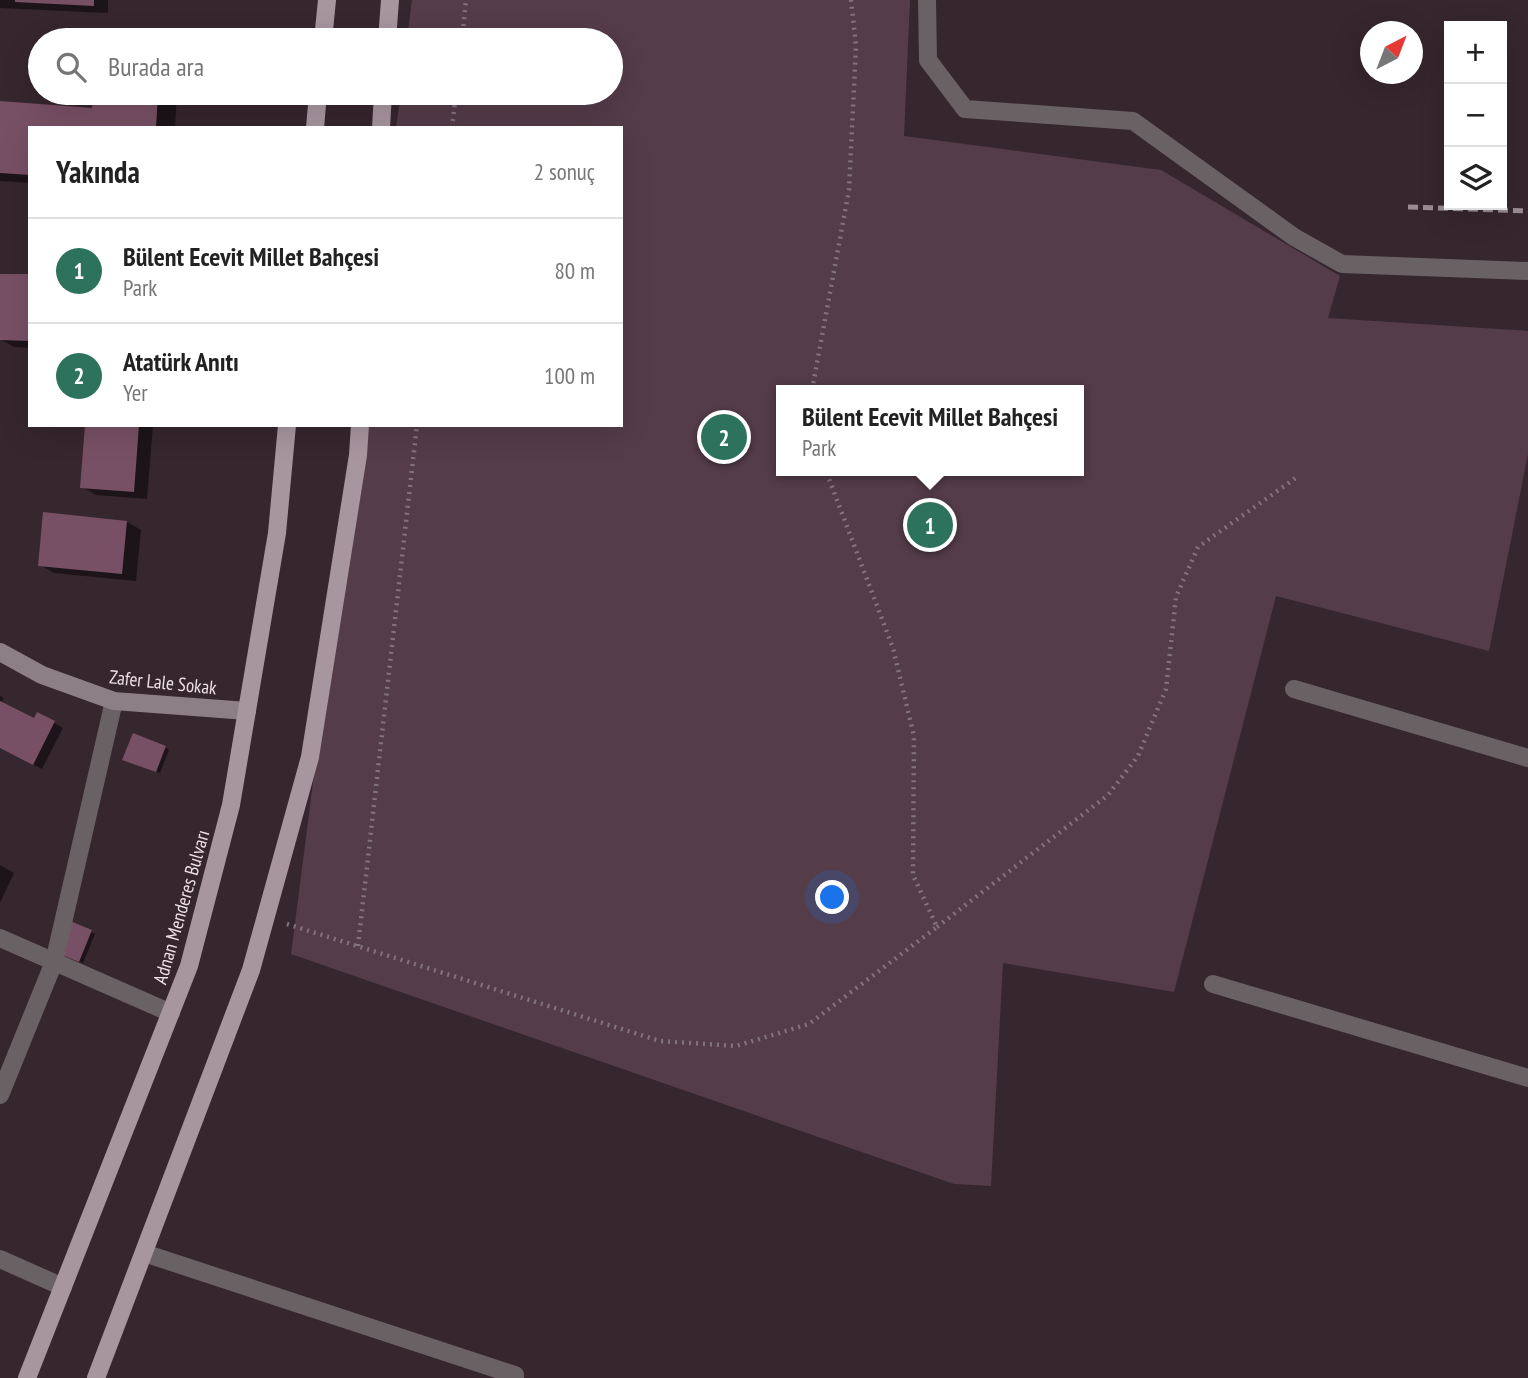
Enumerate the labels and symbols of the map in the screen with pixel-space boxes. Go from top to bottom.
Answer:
north arrow [1360,21,1423,84]
pin: 2 [701,411,747,463]
pin: 1 [907,499,953,551]
street label: Zafer Lale Sokak [108,664,218,700]
street label: Adnan Menderes Bulvarı [148,827,214,987]
your location [815,880,849,914]

